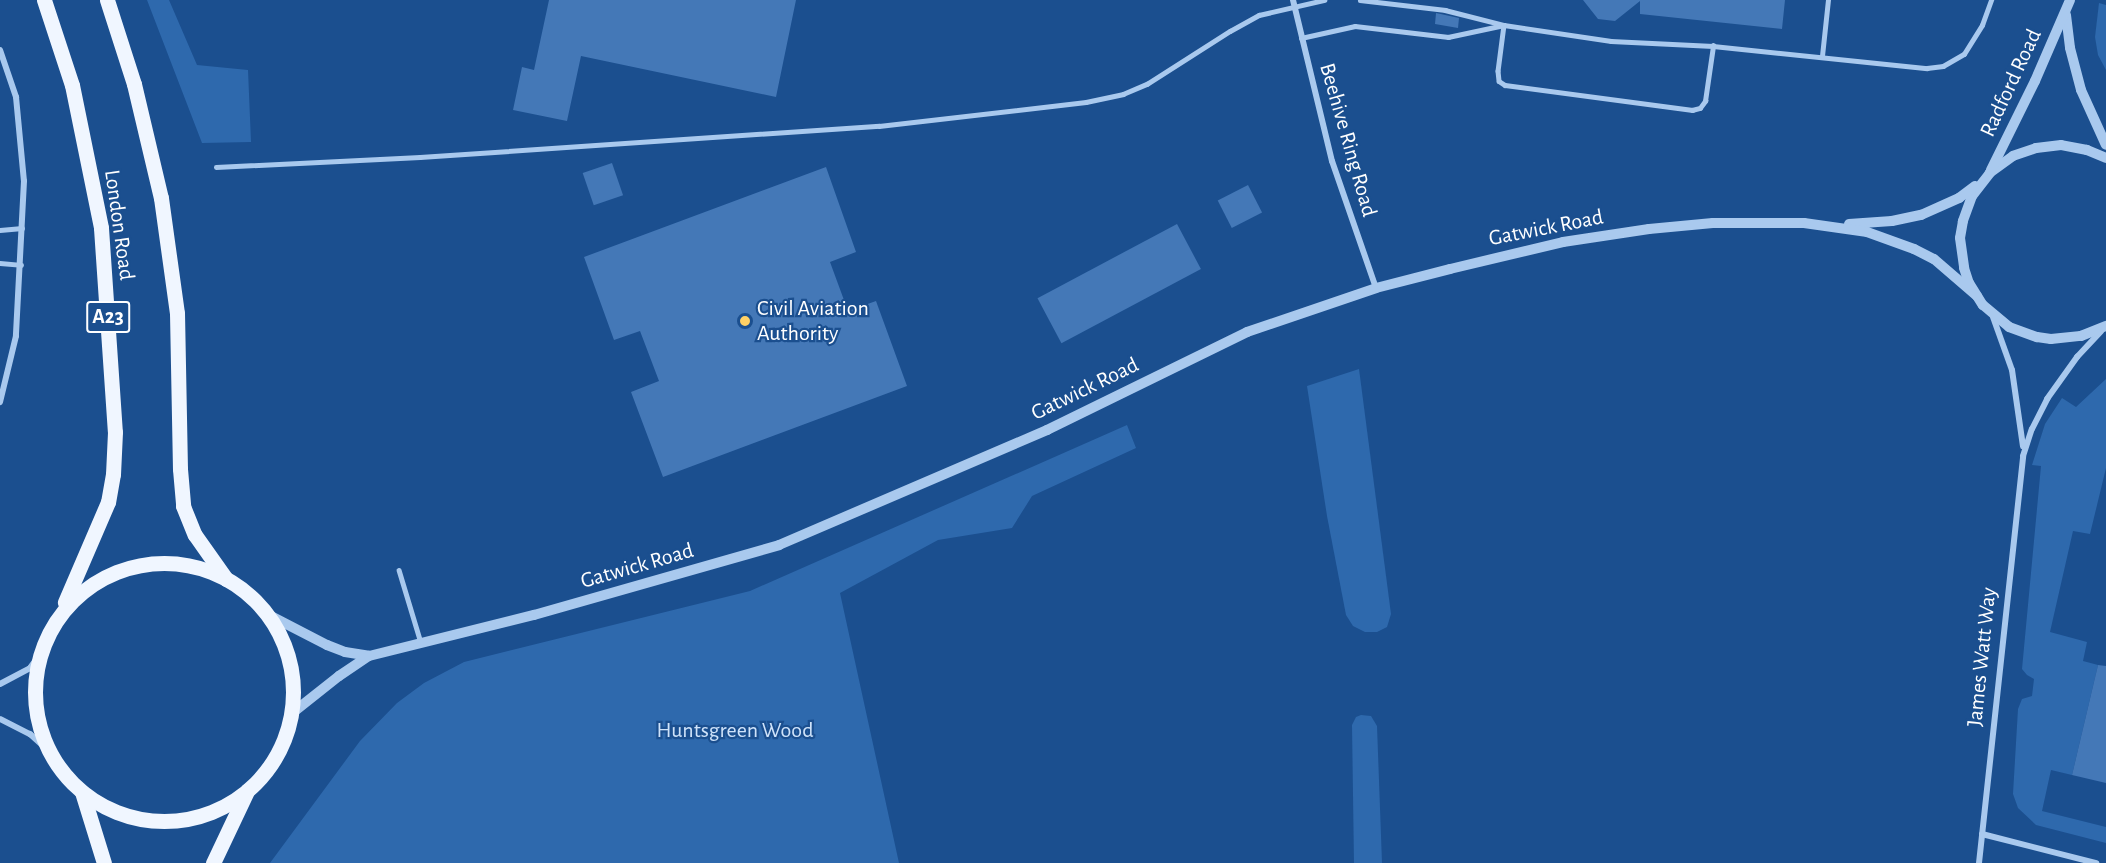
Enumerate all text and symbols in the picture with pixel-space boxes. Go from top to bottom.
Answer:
street label: Radford Road [1975,25,2047,141]
street label: Beehive Ring Road [1313,60,1383,220]
street label: London Road [98,168,140,282]
street label: Gatwick Road [1486,204,1606,252]
place label: Civil Aviation Authority [757,295,869,346]
road number: A23 [86,299,130,335]
marker: Civil Aviation Authority [738,314,752,328]
street label: Gatwick Road [1027,352,1143,426]
street label: Gatwick Road [578,537,696,595]
street label: James Watt Way [1962,586,2002,728]
park label: Huntsgreen Wood [656,718,814,744]

